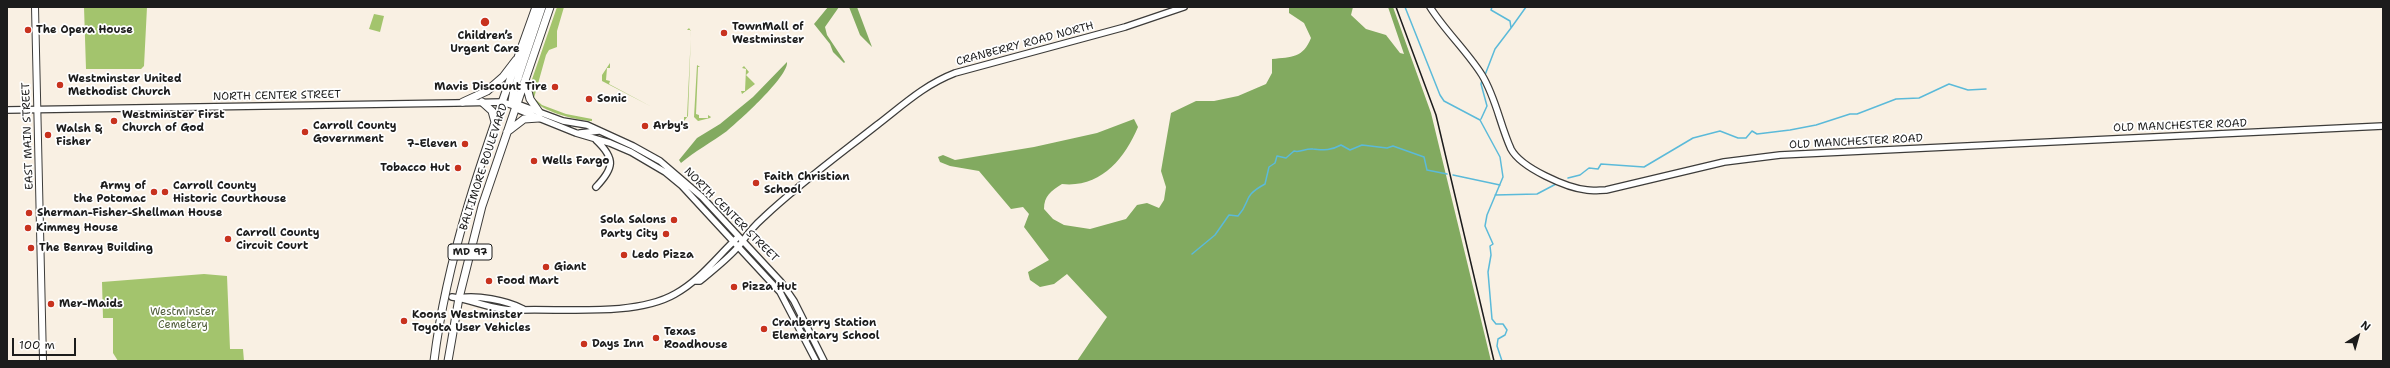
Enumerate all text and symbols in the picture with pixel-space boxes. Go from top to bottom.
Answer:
marker: Children’s Urgent Care [479,16,491,28]
street label: CRANBERRY ROAD NORTH [955,19,1095,69]
place label: TownMall of Westminster [732,20,804,46]
place label: The Opera House [36,23,133,37]
marker: The Opera House [23,25,33,35]
marker: TownMall of Westminster [719,28,729,38]
place label: Children’s Urgent Care [450,29,520,55]
place label: Westminster United Methodist Church [68,72,181,98]
marker: Westminster United Methodist Church [55,80,65,90]
place label: Mavis Discount Tire [434,80,547,94]
street label: EAST MAIN STREET [20,82,36,190]
marker: Mavis Discount Tire [550,82,560,92]
street label: NORTH CENTER STREET [213,88,341,104]
place label: Sonic [597,92,627,106]
marker: Sonic [584,94,594,104]
street label: BALTIMORE BOULEVARD [457,102,511,232]
place label: Westminster First Church of God [122,108,225,134]
marker: Westminster First Church of God [109,116,119,126]
street label: OLD MANCHESTER ROAD [2113,117,2247,135]
place label: Carroll County Government [313,119,396,145]
place label: Arby's [653,119,689,133]
marker: Arby's [640,121,650,131]
place label: Walsh & Fisher [56,122,102,148]
marker: Carroll County Government [300,127,310,137]
marker: Walsh & Fisher [43,130,53,140]
street label: OLD MANCHESTER ROAD [1789,132,1923,152]
place label: 7-Eleven [407,137,457,151]
marker: 7-Eleven [460,139,470,149]
place label: Wells Fargo [542,154,609,168]
marker: Wells Fargo [529,156,539,166]
place label: Tobacco Hut [380,161,450,175]
marker: Tobacco Hut [453,163,463,173]
street label: NORTH CENTER STREET [681,165,781,265]
place label: Faith Christian School [764,170,850,196]
marker: Faith Christian School [751,178,761,188]
place label: Army of the Potomac [73,179,146,205]
place label: Carroll County Historic Courthouse [173,179,286,205]
marker: Army of the Potomac [149,187,159,197]
marker: Carroll County Historic Courthouse [160,187,170,197]
place label: Sherman-Fisher-Shellman House [37,206,222,220]
marker: Sherman-Fisher-Shellman House [24,208,34,218]
place label: Sola Salons [600,213,666,227]
marker: Sola Salons [669,215,679,225]
place label: Kimmey House [36,221,118,235]
marker: Kimmey House [23,223,33,233]
place label: Carroll County Circuit Court [236,226,319,252]
place label: Party City [601,227,658,241]
marker: Party City [661,229,671,239]
marker: Carroll County Circuit Court [223,234,233,244]
place label: The Benray Building [39,241,153,255]
marker: The Benray Building [26,243,36,253]
road number: MD 97 [448,244,492,260]
place label: Ledo Pizza [632,248,694,262]
marker: Ledo Pizza [619,250,629,260]
place label: Giant [554,260,586,274]
marker: Giant [541,262,551,272]
place label: Food Mart [497,274,559,288]
marker: Food Mart [484,276,494,286]
place label: Pizza Hut [742,280,797,294]
marker: Pizza Hut [729,282,739,292]
place label: Mer-Maids [59,297,123,311]
marker: Mer-Maids [46,299,56,309]
park label: Westminster Cemetery [150,305,216,331]
place label: Koons Westminster Toyota User Vehicles [412,308,531,334]
marker: Koons Westminster Toyota User Vehicles [399,316,409,326]
place label: Cranberry Station Elementary School [772,316,880,342]
north arrow [2338,316,2378,356]
text: N [2358,317,2374,335]
marker: Cranberry Station Elementary School [759,324,769,334]
place label: Texas Roadhouse [664,325,728,351]
scale bar [14,330,78,356]
marker: Texas Roadhouse [651,333,661,343]
text: 100 m [19,337,55,353]
place label: Days Inn [592,337,644,351]
marker: Days Inn [579,339,589,349]

